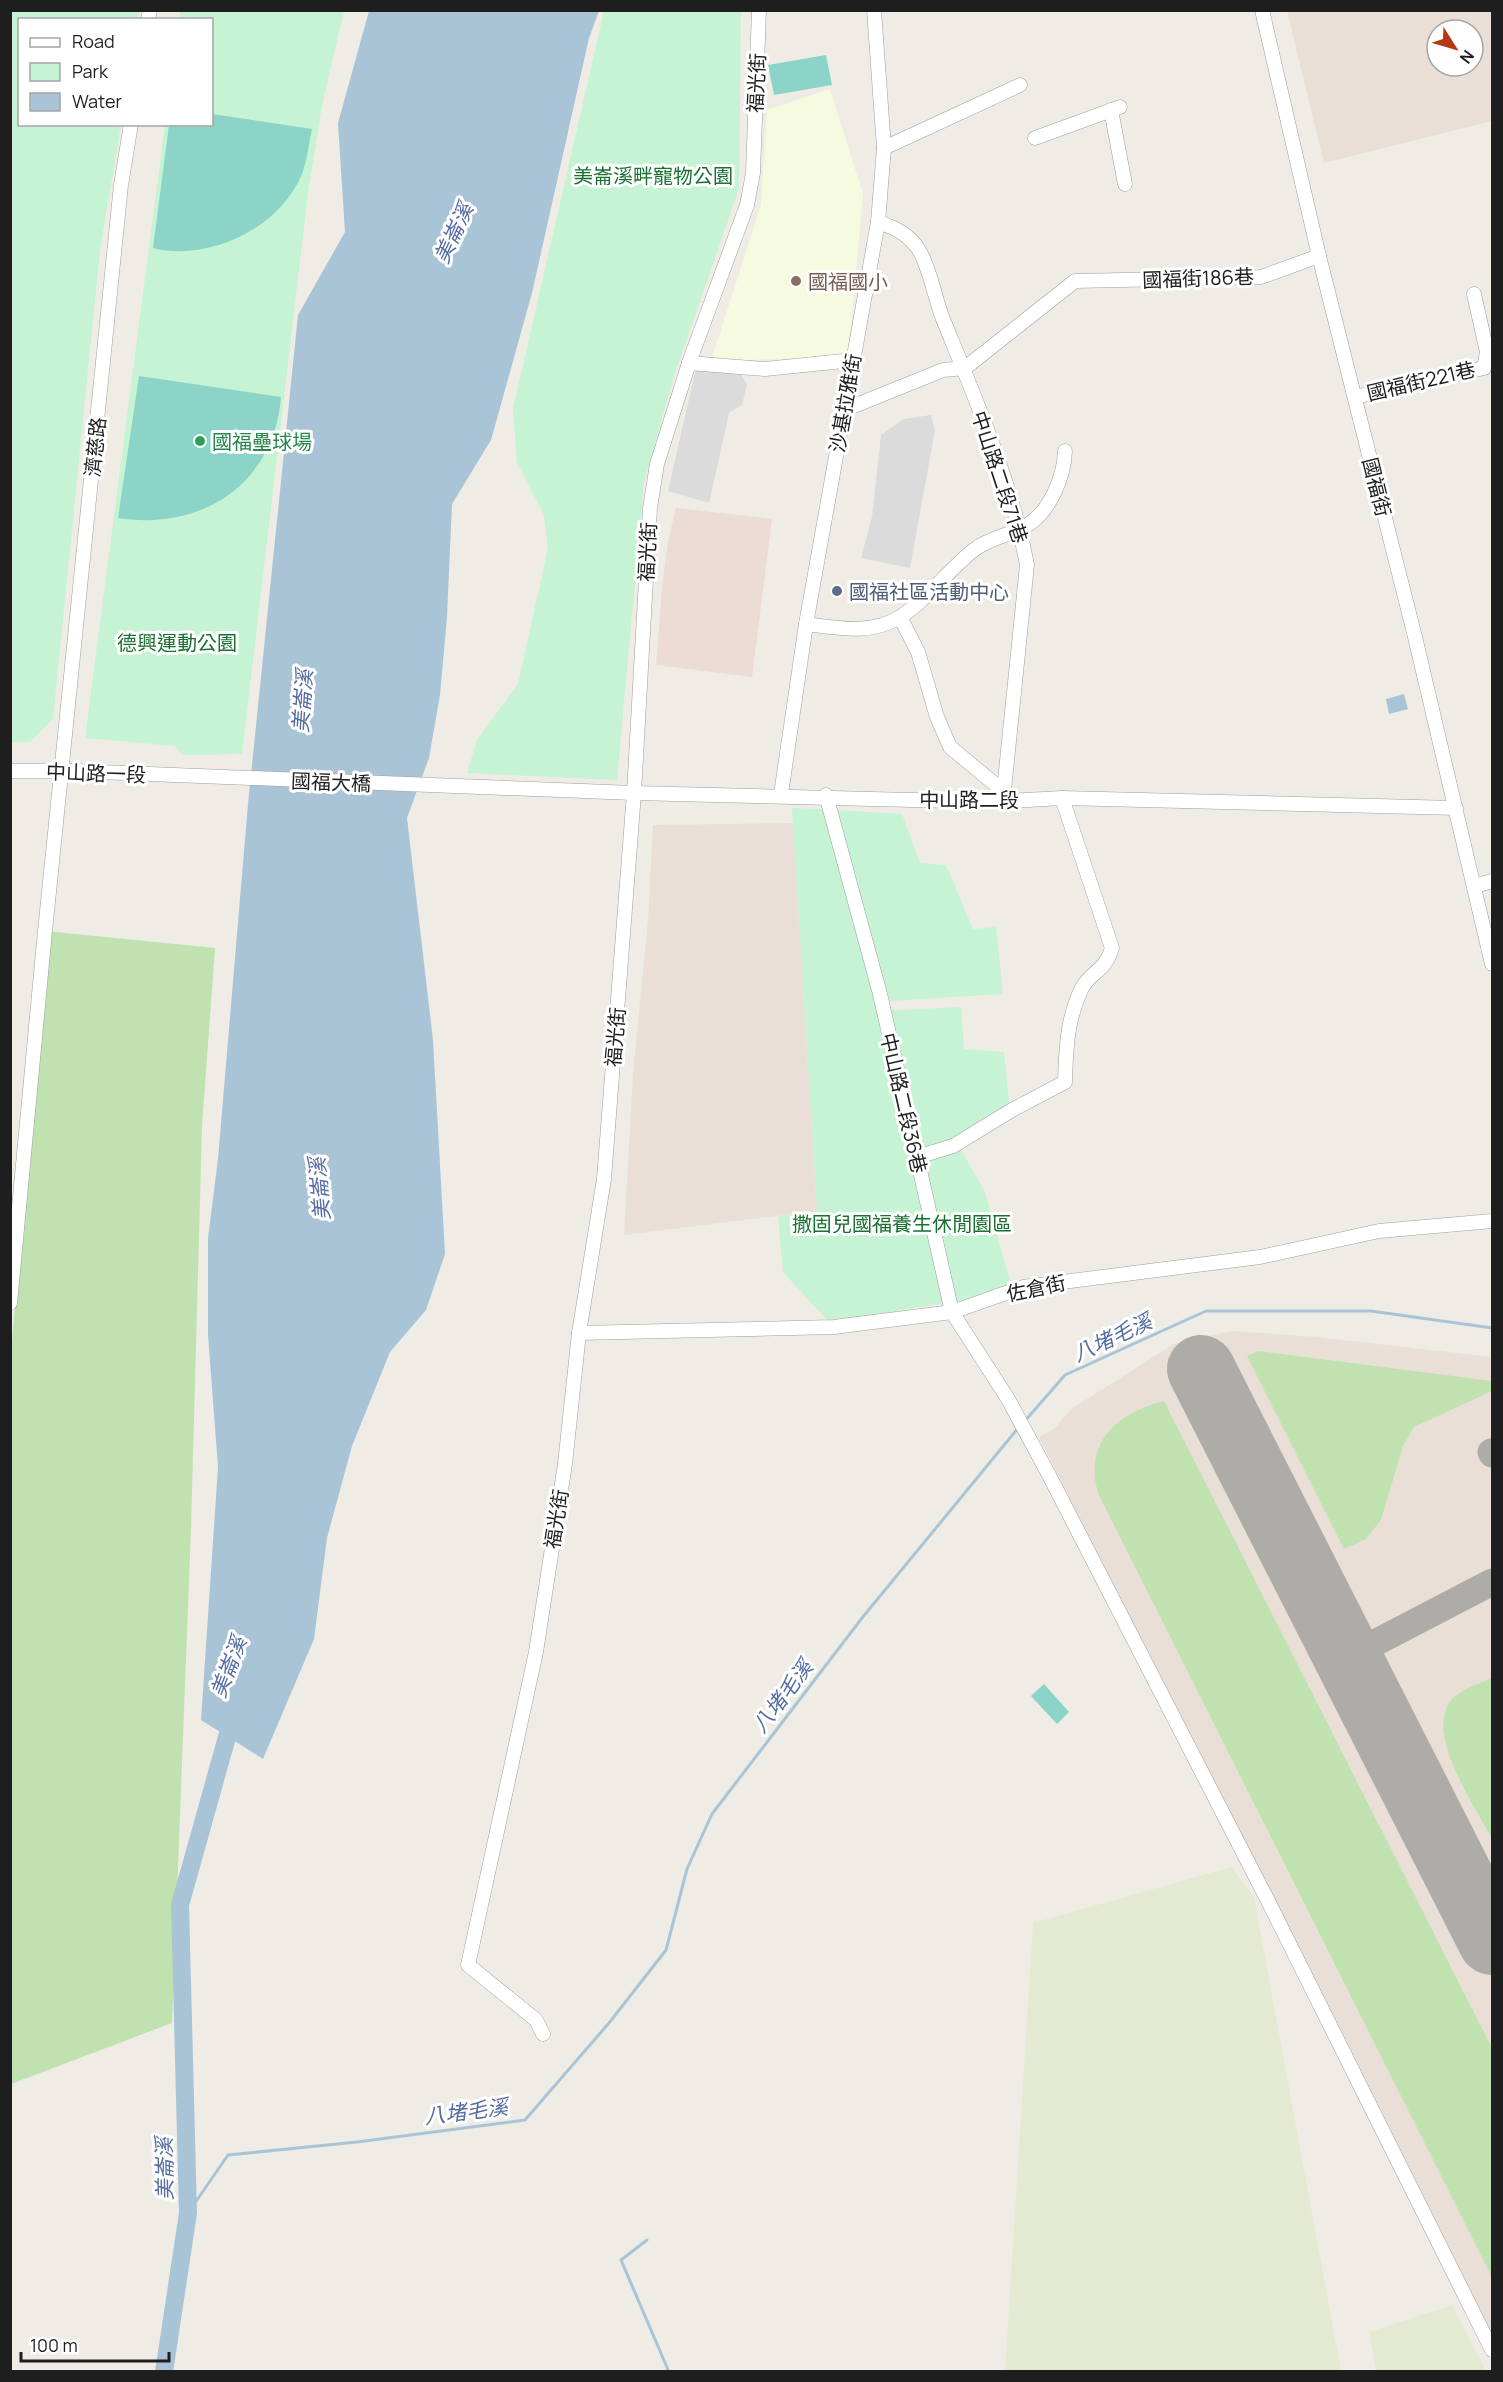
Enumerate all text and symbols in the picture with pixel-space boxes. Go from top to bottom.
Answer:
legend [18,18,213,126]
north arrow [1425,18,1485,78]
text: Road [72,29,115,53]
text: N [1455,46,1479,68]
street label: 福光街 [741,52,771,114]
text: Park [72,59,109,83]
text: Water [72,89,122,113]
park label: 美崙溪畔寵物公園 [573,162,733,189]
water label: 美崙溪 [427,196,480,267]
street label: 國福街186巷 [1142,263,1254,293]
place label: 國福國小 [808,268,888,295]
marker: 國福國小 [789,274,803,288]
street label: 沙基拉雅街 [823,351,867,455]
street label: 國福街221巷 [1364,355,1478,407]
street label: 中山路二段71巷 [966,407,1034,547]
street label: 濟慈路 [78,416,112,478]
place label: 國福壘球場 [212,428,312,455]
marker: 國福壘球場 [193,434,207,448]
street label: 國福街 [1357,455,1397,519]
street label: 福光街 [632,521,662,583]
place label: 國福社區活動中心 [849,578,1009,605]
marker: 國福社區活動中心 [830,584,844,598]
park label: 德興運動公園 [117,629,237,656]
water label: 美崙溪 [286,666,318,733]
street label: 中山路一段 [46,758,146,788]
street label: 國福大橋 [291,767,371,797]
street label: 中山路二段 [919,786,1019,813]
street label: 福光街 [599,1006,631,1068]
street label: 中山路二段36巷 [875,1030,933,1176]
water label: 美崙溪 [302,1153,336,1222]
park label: 撒固兒國福養生休閒園區 [792,1210,1012,1237]
street label: 佐倉街 [1004,1269,1068,1307]
water label: 八堵毛溪 [1068,1305,1159,1367]
street label: 福光街 [538,1487,574,1551]
water label: 美崙溪 [204,1630,253,1701]
water label: 八堵毛溪 [746,1652,820,1738]
water label: 八堵毛溪 [423,2092,512,2130]
water label: 美崙溪 [149,2134,179,2201]
scale bar [21,2325,170,2363]
text: 100 m [30,2333,78,2357]

